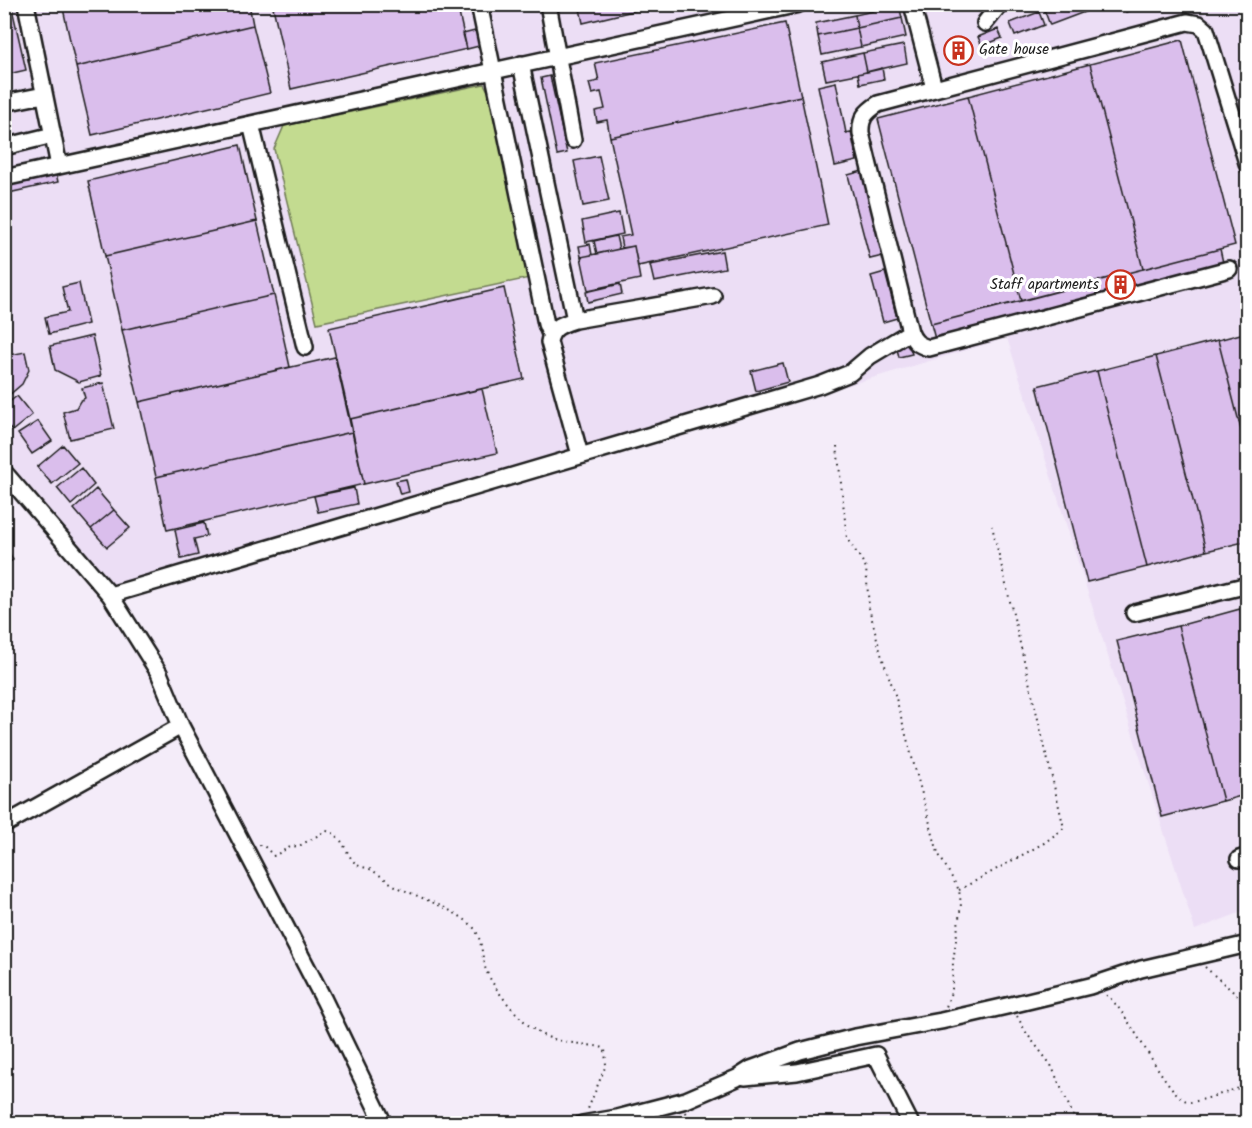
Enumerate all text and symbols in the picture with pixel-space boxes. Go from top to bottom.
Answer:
building icon: Gate house [942,34,974,66]
place label: Gate house [979,38,1049,62]
building icon: Staff apartments [1104,269,1136,301]
place label: Staff apartments [990,273,1100,297]

